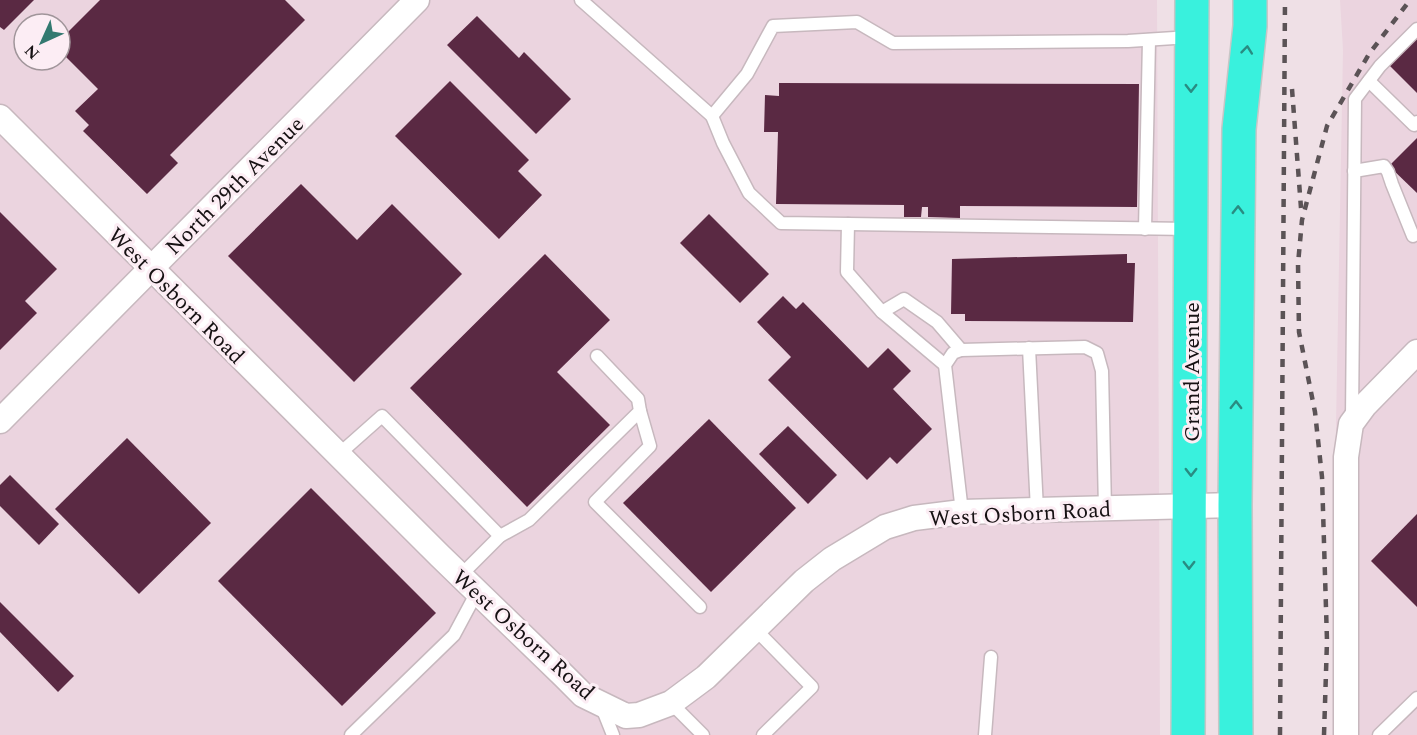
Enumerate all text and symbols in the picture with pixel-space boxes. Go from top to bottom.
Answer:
north arrow [12,12,72,72]
text: N [19,39,45,65]
one-way arrow [1240,46,1253,55]
one-way arrow [1185,84,1197,93]
street label: North 29th Avenue [158,109,312,263]
one-way arrow [1232,205,1244,214]
street label: West Osborn Road [100,220,252,372]
street label: Grand Avenue [1176,302,1209,442]
one-way arrow [1230,400,1242,409]
one-way arrow [1184,468,1197,477]
street label: West Osborn Road [928,493,1112,536]
one-way arrow [1183,561,1196,570]
street label: West Osborn Road [444,562,602,708]

